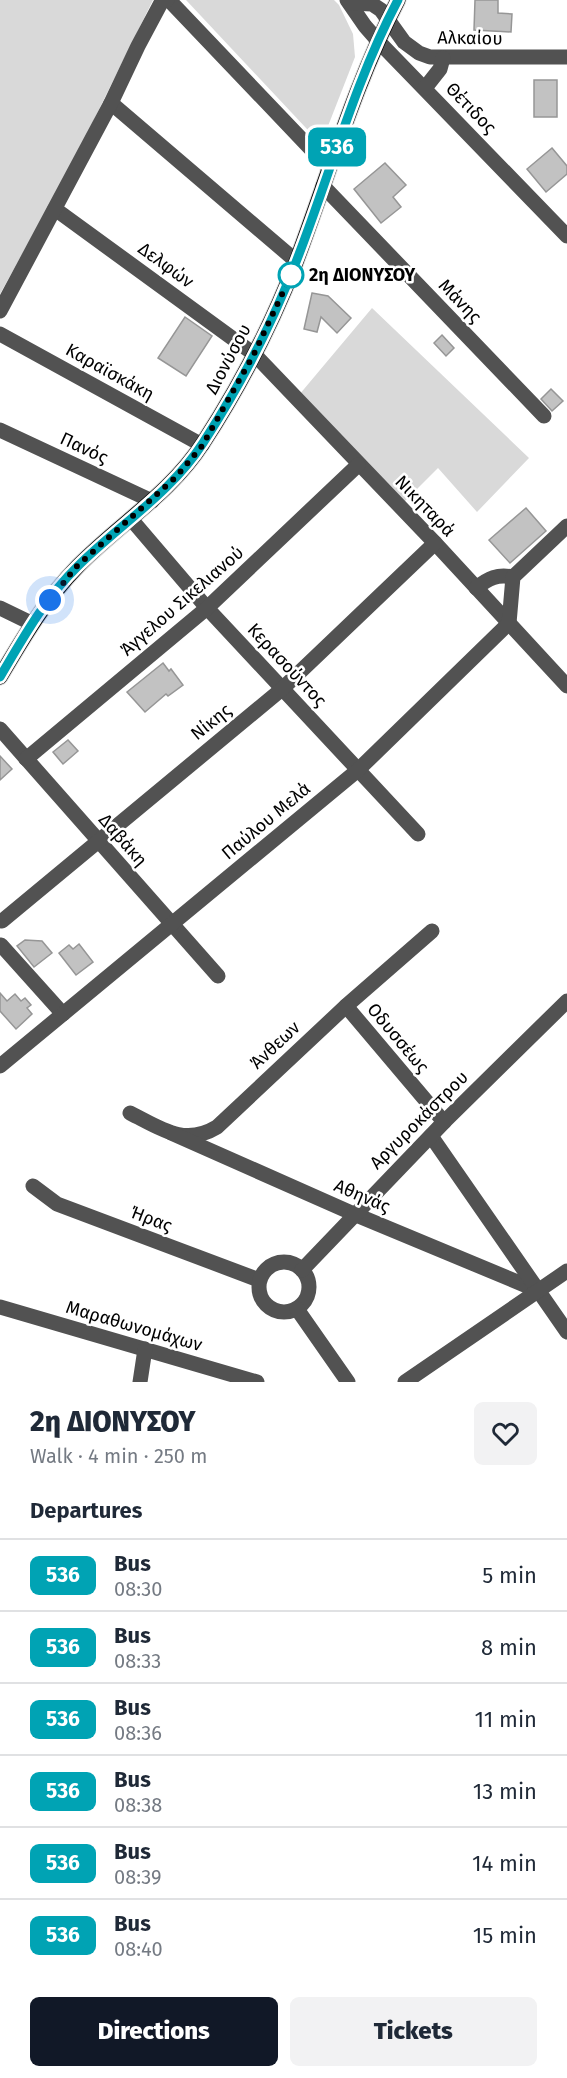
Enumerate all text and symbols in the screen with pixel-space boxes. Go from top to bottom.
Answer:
street label: Αλκαίου [437,26,503,50]
street label: Θέτιδος [441,78,501,139]
line badge: 536 [302,128,372,166]
text: 536 [320,134,354,160]
street label: Δελφών [134,237,198,293]
marker: 2η ΔΙΟΝΥΣΟΥ [278,262,304,288]
place label: 2η ΔΙΟΝΥΣΟΥ [309,264,415,286]
street label: Μάνης [434,274,487,328]
street label: Διονύσου [200,320,256,398]
street label: Καραϊσκάκη [62,339,158,405]
street label: Πανός [57,427,112,469]
street label: Νικηταρά [390,471,460,541]
street label: Άγγελου Σικελιανού [116,541,248,661]
your location [35,585,65,615]
street label: Κερασούντος [243,619,332,712]
street label: Νίκης [186,699,236,745]
street label: Παύλου Μελά [217,778,315,864]
street label: Δαβάκη [94,809,152,871]
street label: Οδυσσέως [362,998,434,1078]
street label: Άνθεων [245,1016,305,1074]
street label: Αργυροκάστρου [365,1066,473,1174]
street label: Αθηνάς [331,1174,394,1218]
street label: Ήρας [127,1201,176,1237]
street label: Μαραθωνομάχων [63,1296,205,1356]
button: heart [474,1402,537,1465]
text: 2η ΔΙΟΝΥΣΟΥ [30,1405,195,1438]
text: Walk · 4 min · 250 m [30,1444,207,1468]
text: Departures [30,1497,142,1524]
text: Bus [114,1550,151,1577]
text: 536 [46,1562,80,1588]
text: 5 min [482,1562,537,1589]
text: 08:30 [114,1577,162,1601]
text: Bus [114,1622,151,1649]
text: 536 [46,1634,80,1660]
text: 8 min [481,1634,537,1661]
text: 08:33 [114,1649,161,1673]
text: Bus [114,1694,151,1721]
text: 536 [46,1706,80,1732]
text: 11 min [474,1706,537,1733]
text: 08:36 [114,1721,162,1745]
text: Bus [114,1766,151,1793]
text: 536 [46,1778,80,1804]
text: 13 min [473,1778,537,1805]
text: 08:38 [114,1793,162,1817]
text: Bus [114,1838,151,1865]
text: 536 [46,1850,80,1876]
text: 14 min [472,1850,537,1877]
text: 08:39 [114,1865,161,1889]
text: Bus [114,1910,151,1937]
text: 536 [46,1922,80,1948]
text: 15 min [473,1922,537,1949]
text: 08:40 [114,1937,163,1961]
button: Directions [30,1997,278,2066]
button: Tickets [290,1997,537,2066]

